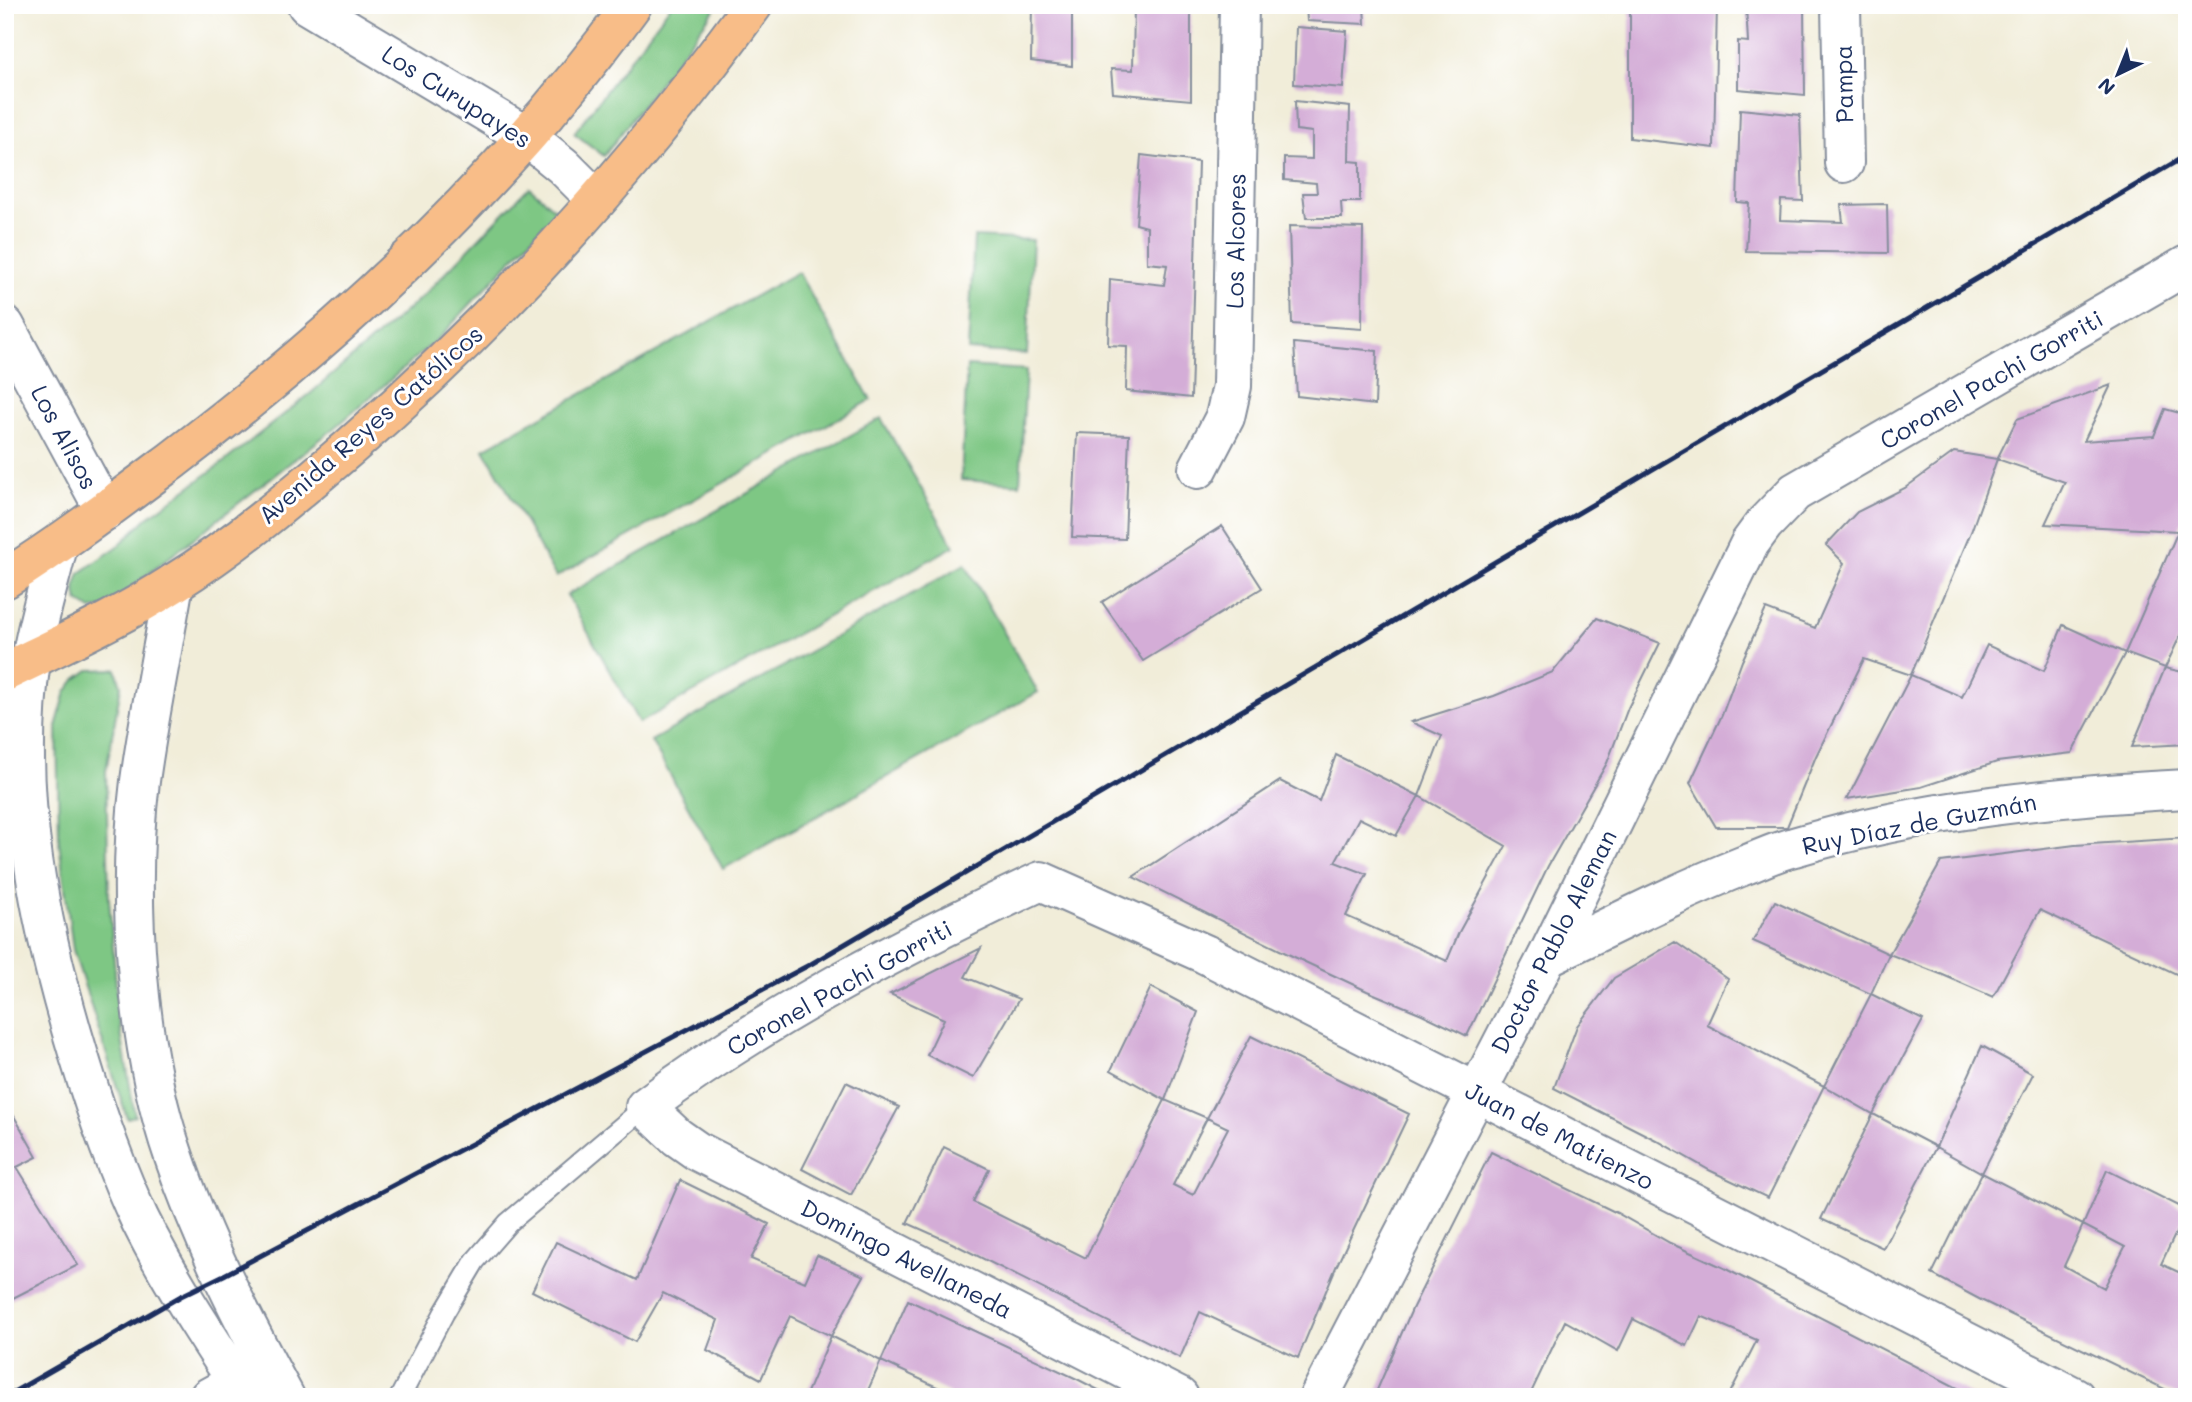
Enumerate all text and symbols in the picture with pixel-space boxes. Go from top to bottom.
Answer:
street label: Los Curupayes [377,38,537,154]
north arrow [2084,38,2154,108]
street label: Pampa [1827,44,1859,124]
text: N [2092,73,2120,101]
street label: Los Alcores [1218,173,1252,309]
street label: Coronel Pachi Gorriti [1874,302,2108,456]
street label: Avenida Reyes Católicos [251,318,489,530]
street label: Los Alisos [25,380,105,494]
street label: Ruy Díaz de Guzmán [1799,785,2039,861]
street label: Doctor Pablo Aleman [1483,824,1623,1058]
street label: Coronel Pachi Gorriti [721,912,957,1062]
street label: Juan de Matienzo [1460,1074,1660,1196]
street label: Domingo Avellaneda [796,1191,1018,1325]

